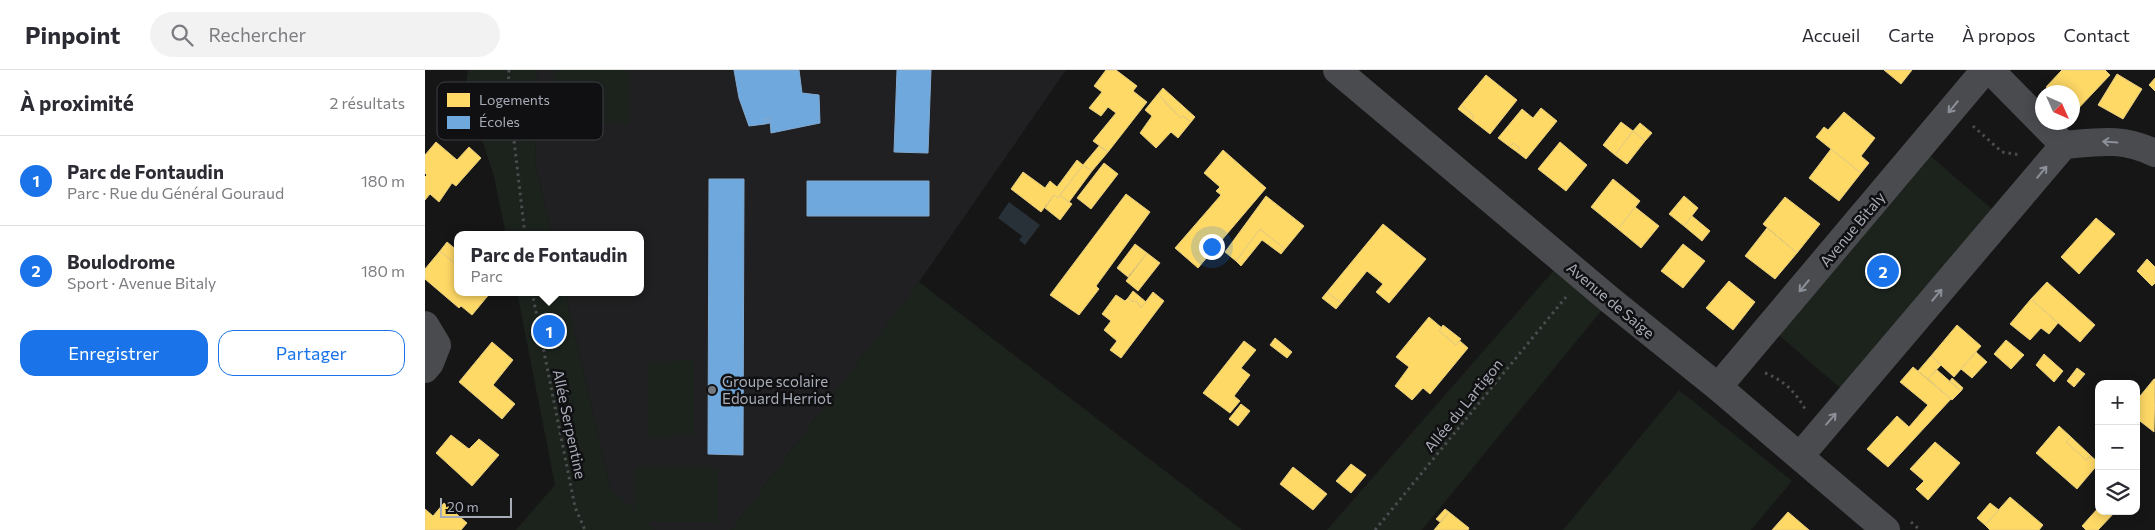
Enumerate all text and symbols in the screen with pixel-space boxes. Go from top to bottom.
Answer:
search box [150,12,500,57]
text: Pinpoint [25,20,120,49]
icon: search [168,21,196,49]
text: Rechercher [208,23,306,46]
text: Accueil [1802,24,1860,46]
text: Carte [1888,24,1934,46]
text: À propos [1962,24,2036,46]
text: Contact [2064,24,2130,46]
legend [437,82,603,140]
north arrow [2035,85,2080,130]
text: À proximité [20,90,134,115]
text: Logements [479,91,550,108]
text: 2 résultats [329,93,405,112]
one-way arrow [1948,101,1959,114]
text: Écoles [479,113,520,130]
one-way arrow [2102,137,2118,146]
text: Parc de Fontaudin [67,160,224,183]
one-way arrow [2036,165,2048,178]
text: 1 [32,171,40,190]
text: 180 m [361,171,405,190]
text: Parc · Rue du Général Gouraud [67,183,284,202]
street label: Avenue Bitaly [1816,188,1889,270]
popup [454,231,644,296]
your location [1199,234,1225,260]
text: Parc de Fontaudin [471,243,627,266]
text: Boulodrome [67,250,175,273]
pin: 2 [1867,252,1899,290]
street label: Avenue de Saige [1564,258,1658,342]
text: 2 [31,261,41,280]
text: 180 m [361,261,405,280]
text: Parc [471,266,503,285]
text: Sport · Avenue Bitaly [67,273,216,292]
one-way arrow [1798,279,1810,292]
one-way arrow [1931,289,1942,302]
pin: 1 [533,312,565,350]
button: Enregistrer [20,330,208,376]
button: Partager [218,330,405,376]
street label: Allée du Lartigon [1420,355,1506,455]
street label: Allée Serpentine [550,368,590,480]
place label: Groupe scolaire Edouard Herriot [722,372,832,407]
map controls [2095,380,2140,515]
button: + [2095,380,2140,425]
marker: Groupe scolaire Edouard Herriot [706,384,718,396]
one-way arrow [1826,413,1837,426]
button: − [2095,425,2140,470]
button: layers [2095,470,2140,515]
scale bar [440,495,513,518]
text: 20 m [447,498,479,515]

